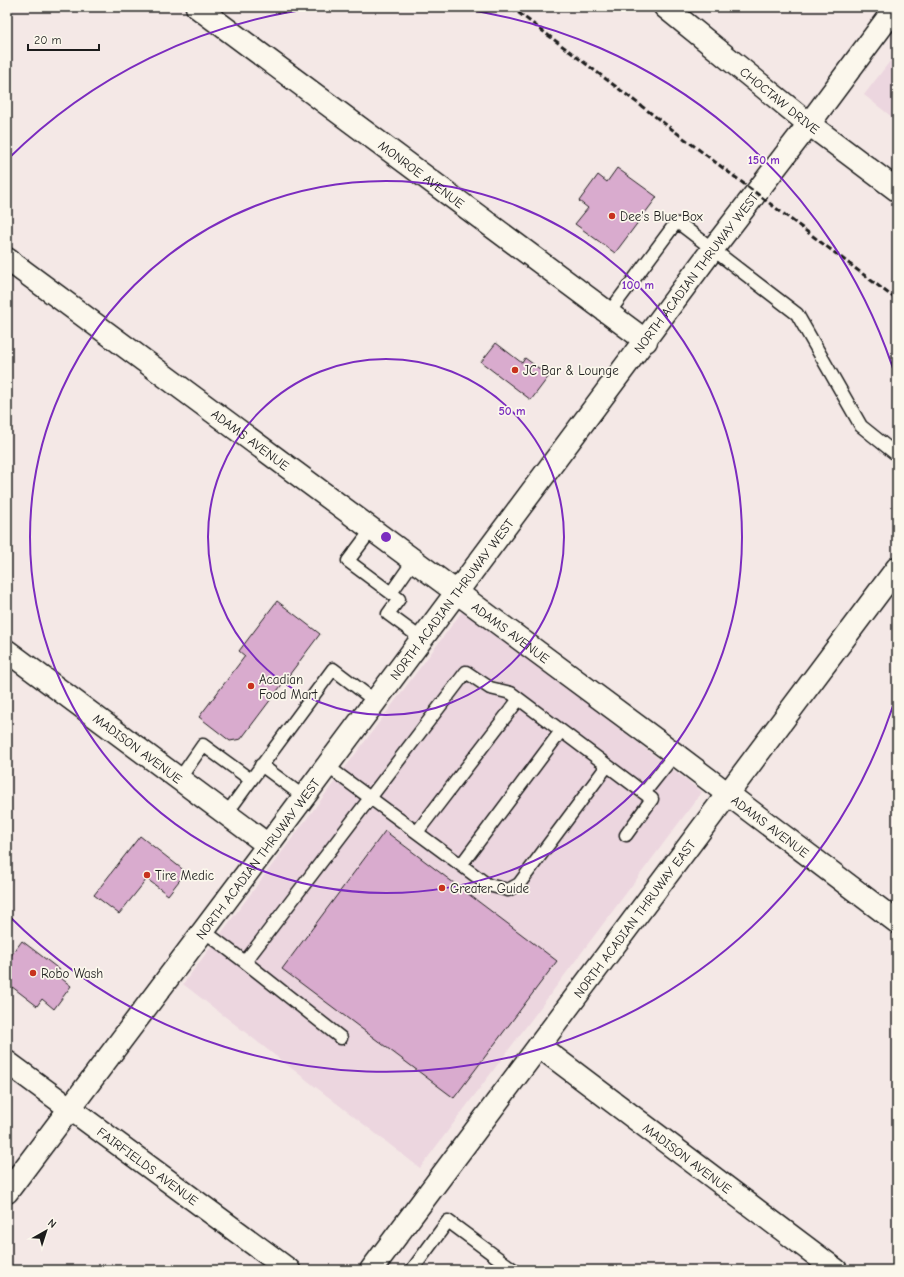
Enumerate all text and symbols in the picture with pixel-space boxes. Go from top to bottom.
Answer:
scale bar [28,26,99,52]
text: 20 m [34,33,62,47]
street label: CHOCTAW DRIVE [737,64,823,137]
street label: MONROE AVENUE [376,137,468,211]
text: 150 m [748,153,780,167]
street label: NORTH ACADIAN THRUWAY WEST [631,189,761,356]
place label: Dee's Blue Box [620,209,704,224]
marker: Dee's Blue Box [607,211,617,221]
text: 100 m [622,278,654,292]
place label: JC Bar & Lounge [523,363,619,378]
marker: JC Bar & Lounge [510,365,520,375]
text: 50 m [498,404,526,418]
street label: ADAMS AVENUE [209,406,292,473]
street label: NORTH ACADIAN THRUWAY WEST [387,515,517,683]
centre of rings [379,530,393,544]
street label: ADAMS AVENUE [469,599,553,666]
place label: Acadian Food Mart [259,672,319,702]
marker: Acadian Food Mart [246,681,256,691]
street label: MADISON AVENUE [90,710,185,786]
street label: NORTH ACADIAN THRUWAY WEST [192,775,323,942]
street label: ADAMS AVENUE [729,792,812,860]
street label: NORTH ACADIAN THRUWAY EAST [570,837,698,1001]
place label: Tire Medic [155,868,214,883]
marker: Tire Medic [142,870,152,880]
place label: Greater Guide [450,881,530,896]
marker: Greater Guide [437,883,447,893]
place label: Robo Wash [41,966,103,981]
marker: Robo Wash [28,968,38,978]
street label: MADISON AVENUE [640,1120,735,1196]
street label: FAIRFIELDS AVENUE [94,1124,201,1208]
north arrow [26,1211,66,1251]
text: N [45,1216,59,1231]

